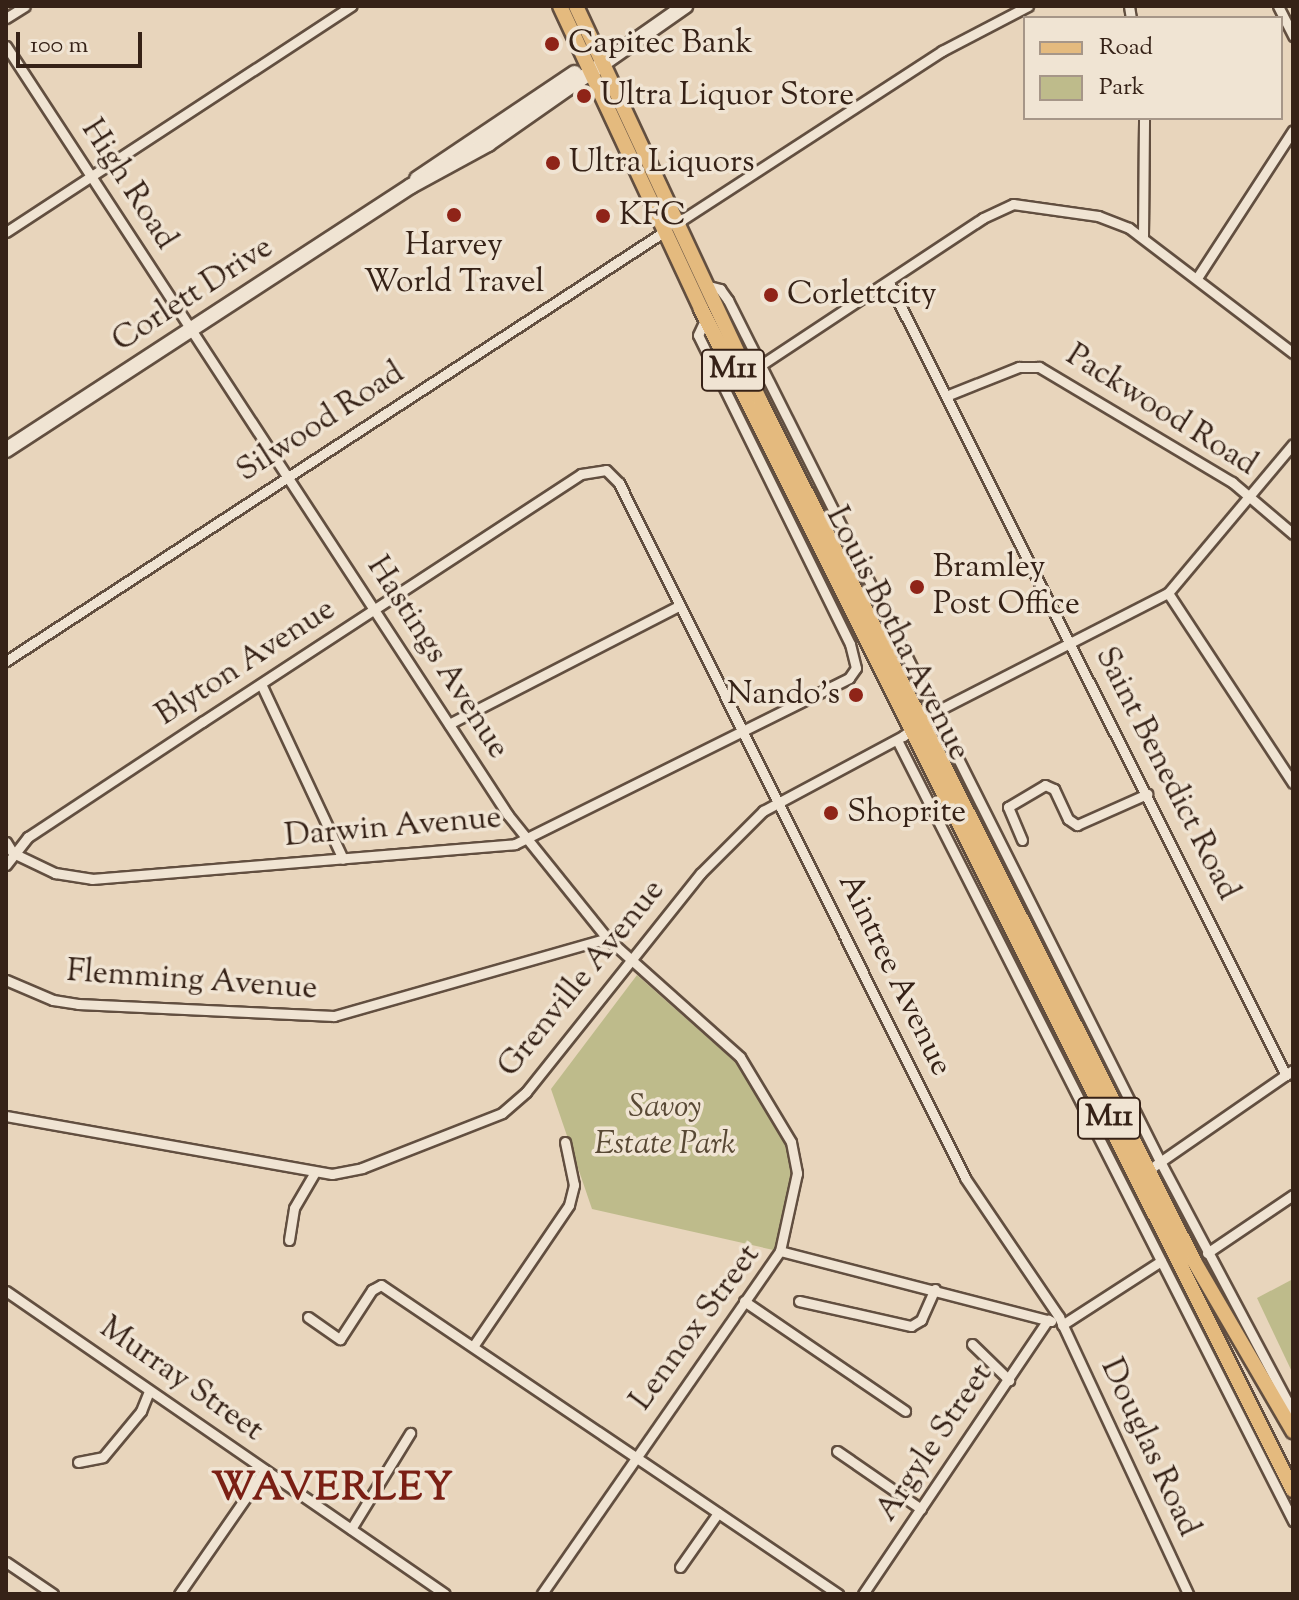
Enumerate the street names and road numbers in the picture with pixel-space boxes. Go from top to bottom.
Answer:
street label: High Road [72,113,184,257]
street label: Corlett Drive [106,229,280,361]
street label: Packwood Road [1058,337,1264,485]
road number: M11 [701,344,765,396]
street label: Silwood Road [230,355,412,491]
street label: Louis Botha Avenue [816,501,978,767]
street label: Hastings Avenue [357,550,517,766]
street label: Blyton Avenue [149,591,343,735]
street label: Saint Benedict Road [1086,641,1246,907]
street label: Darwin Avenue [283,799,503,857]
street label: Aintree Avenue [828,868,960,1082]
street label: Grenville Avenue [491,872,673,1086]
street label: Flemming Avenue [65,953,319,1009]
road number: M11 [1077,1092,1141,1144]
street label: Lennox Street [623,1237,769,1419]
street label: Murray Street [92,1309,270,1451]
street label: Douglas Road [1091,1353,1207,1543]
street label: Argyle Street [868,1357,1002,1529]

